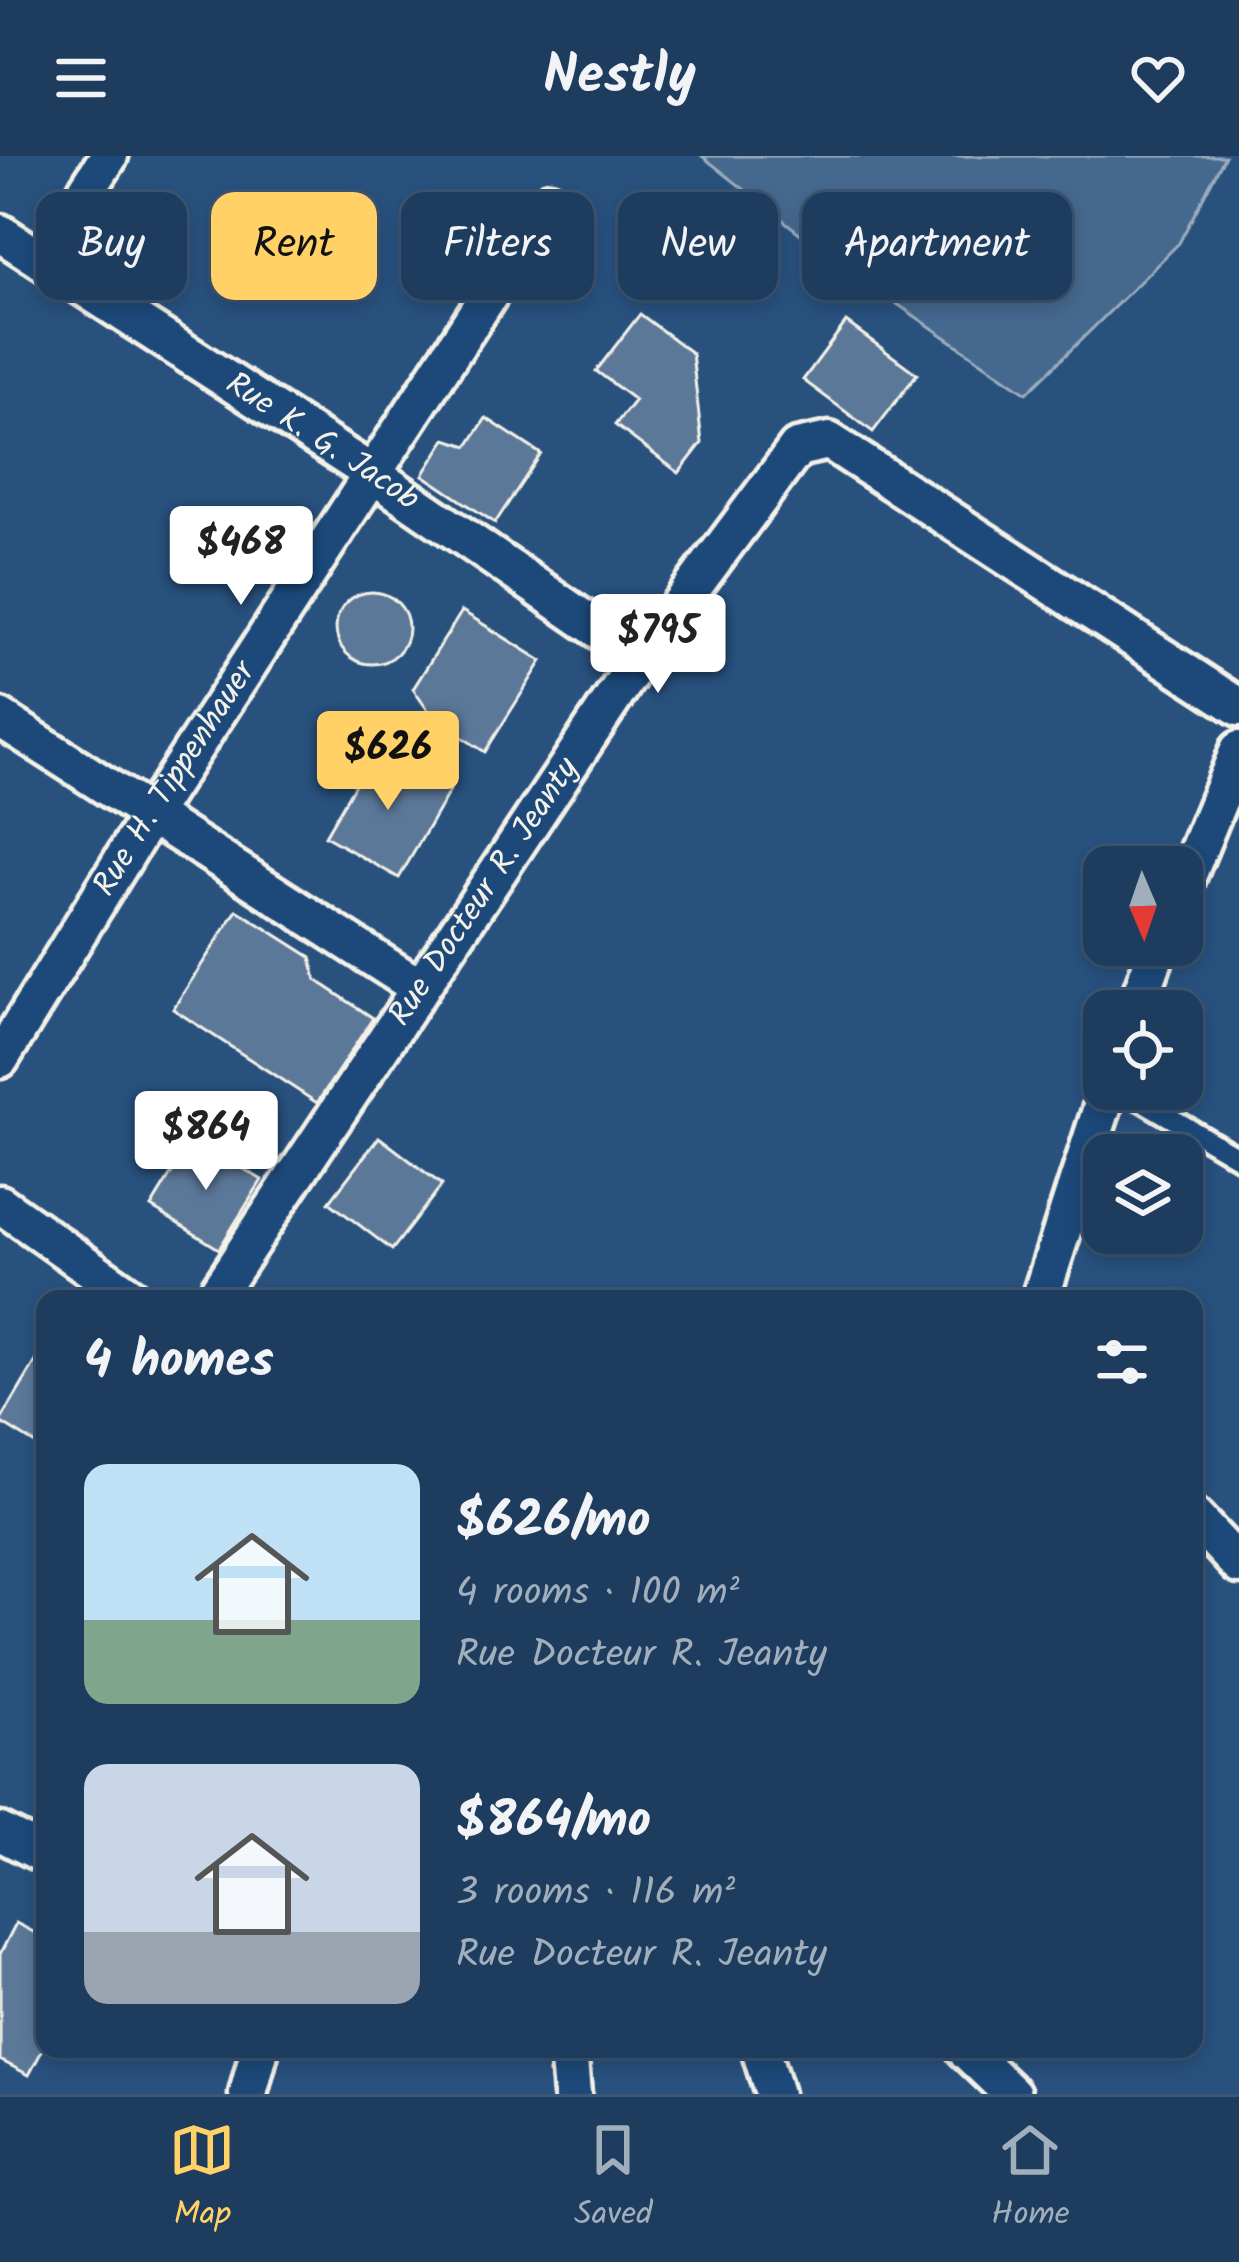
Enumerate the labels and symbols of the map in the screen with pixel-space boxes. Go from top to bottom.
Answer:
street label: Rue K. G. Jacob [214,359,430,525]
pin: $468 [170,506,312,608]
pin: $795 [587,594,729,696]
street label: Rue H. Tippenhauer [79,649,271,907]
pin: $626 [317,711,459,813]
street label: Rue Docteur R. Jeanty [375,746,593,1037]
north arrow [1083,846,1203,966]
pin: $864 [135,1091,277,1193]

